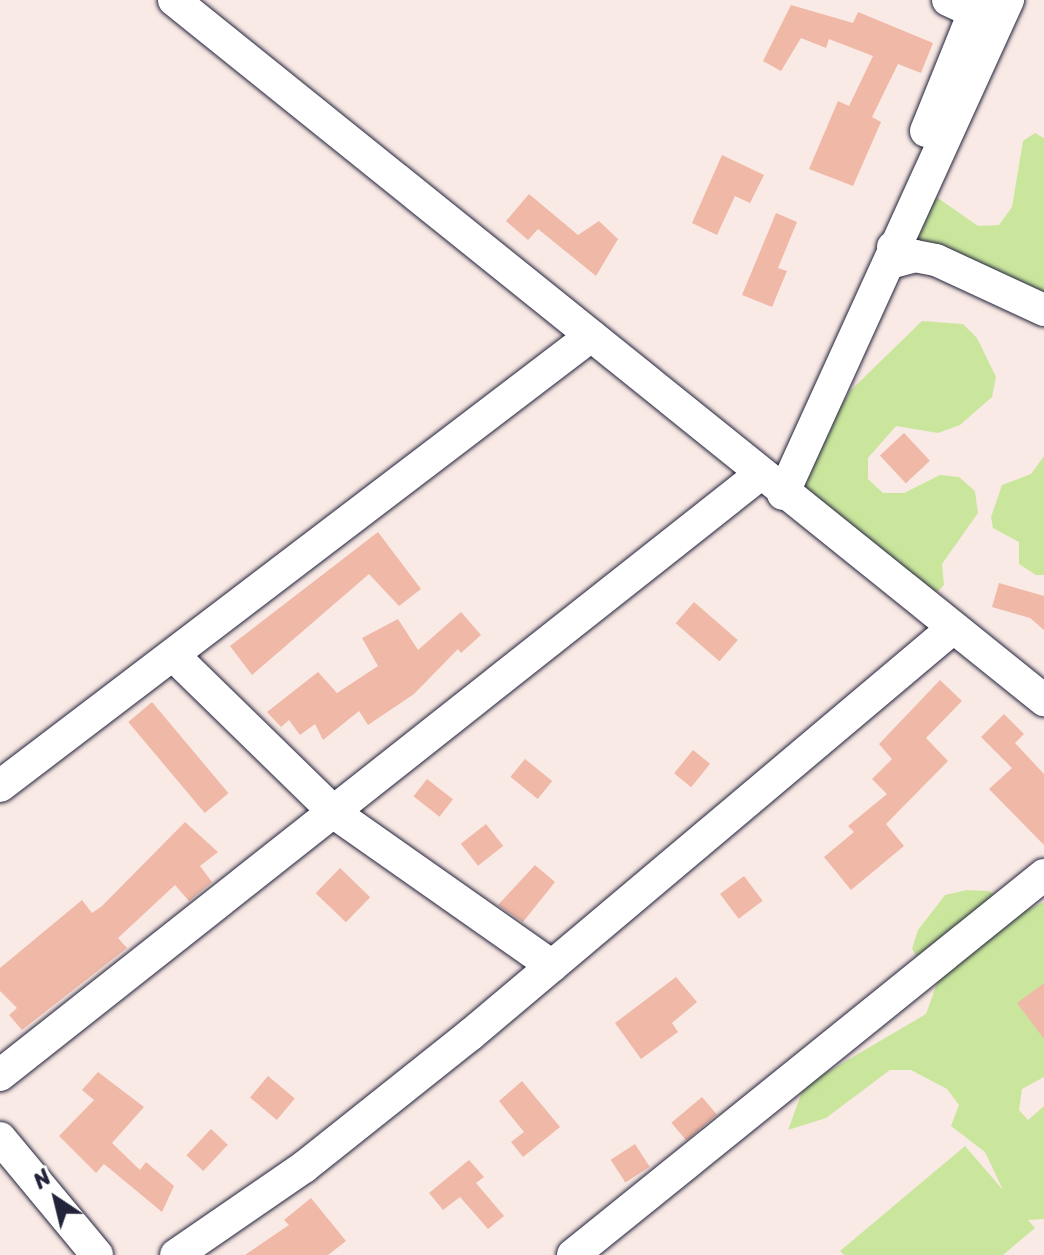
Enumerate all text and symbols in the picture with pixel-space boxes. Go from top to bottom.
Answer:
north arrow [16,1159,96,1239]
text: N [25,1159,59,1199]

